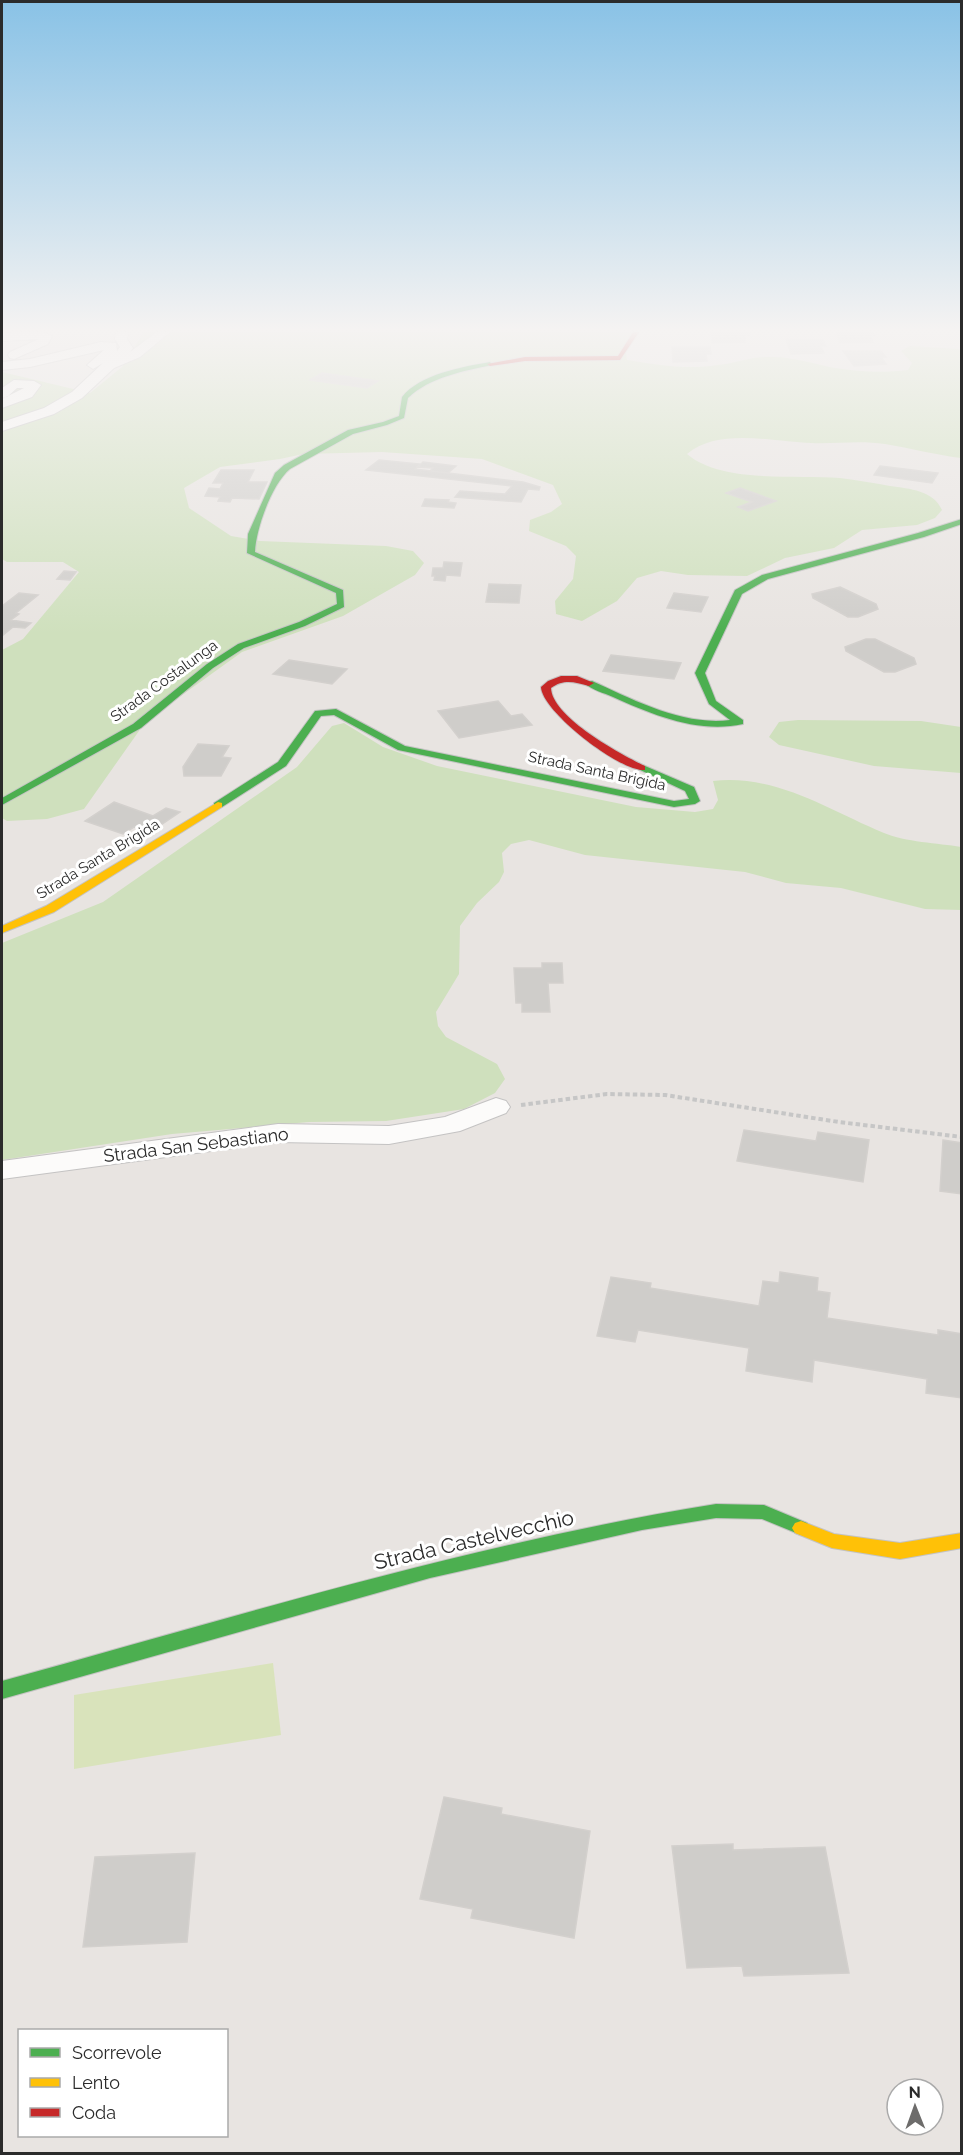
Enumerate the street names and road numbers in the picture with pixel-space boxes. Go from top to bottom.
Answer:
street label: Strada Costalunga [107,636,221,726]
street label: Strada Santa Brigida [527,748,667,794]
street label: Strada Santa Brigida [33,815,163,903]
street label: Strada San Sebastiano [102,1123,290,1166]
street label: Strada Castelvecchio [372,1504,576,1575]

